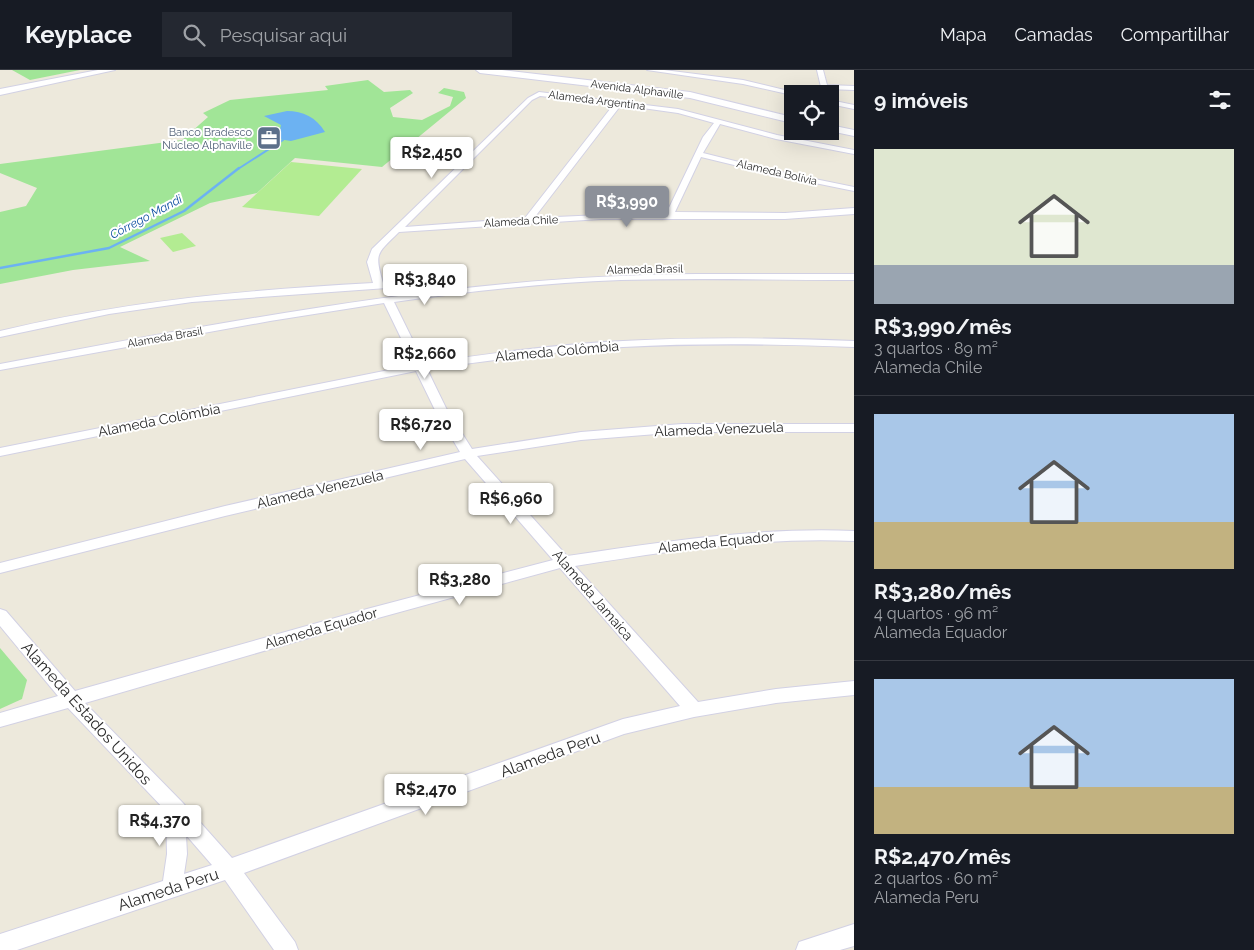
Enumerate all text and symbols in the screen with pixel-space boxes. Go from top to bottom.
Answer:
search box [162,12,512,57]
text: Keyplace [25,20,132,49]
icon: search [180,21,208,49]
text: Pesquisar aqui [220,24,347,46]
text: Mapa [940,24,986,45]
text: Camadas [1014,24,1093,45]
text: Compartilhar [1121,24,1229,45]
street label: Avenida Alphaville [590,77,685,102]
map controls [784,85,839,140]
button: locate [784,85,839,140]
icon: filters [1206,86,1234,114]
street label: Alameda Argentina [548,88,646,113]
text: 9 imóveis [874,88,968,113]
office icon: Banco Bradesco Núcleo Alphaville [256,125,282,151]
place label: Banco Bradesco Núcleo Alphaville [162,126,253,152]
pin: R$2,450 [386,136,478,179]
text: R$2,450 [401,143,463,162]
street label: Alameda Bolívia [735,157,818,188]
icon: home [1009,181,1099,271]
pin: R$3,990 [581,186,673,228]
water label: Córrego Mandi [107,192,185,242]
text: R$3,990 [596,192,658,211]
street label: Alameda Chile [484,213,559,230]
street label: Alameda Brasil [607,262,683,277]
pin: R$3,840 [379,264,471,306]
text: R$3,840 [394,270,456,289]
text: R$3,990/mês [874,314,1012,339]
street label: Alameda Brasil [126,324,204,351]
pin: R$2,660 [379,338,471,380]
street label: Alameda Colômbia [494,338,620,364]
text: 3 quartos · 89 m² [874,339,998,358]
text: R$2,660 [394,344,456,363]
text: Alameda Chile [874,358,982,377]
street label: Alameda Colômbia [97,400,221,440]
pin: R$6,720 [375,408,467,451]
text: R$6,720 [390,415,452,434]
street label: Alameda Venezuela [654,419,784,439]
icon: home [1009,447,1099,537]
street label: Alameda Venezuela [255,467,385,511]
pin: R$6,960 [465,482,557,525]
text: R$6,960 [479,489,543,508]
street label: Alameda Equador [657,528,775,556]
street label: Alameda Jamaica [549,546,637,644]
pin: R$3,280 [414,564,506,606]
text: R$3,280 [429,570,491,589]
text: R$3,280/mês [874,579,1011,604]
street label: Alameda Equador [263,604,379,652]
text: 4 quartos · 96 m² [874,604,998,623]
text: Alameda Equador [874,623,1007,642]
street label: Alameda Estados Unidos [17,638,156,789]
icon: home [1009,712,1099,802]
street label: Alameda Peru [498,728,603,781]
pin: R$2,470 [380,774,472,816]
text: R$2,470 [395,780,457,799]
pin: R$4,370 [114,804,206,847]
text: R$4,370 [129,811,191,830]
text: R$2,470/mês [874,844,1011,869]
street label: Alameda Peru [115,864,221,915]
text: 2 quartos · 60 m² [874,869,998,888]
text: Alameda Peru [874,888,979,907]

